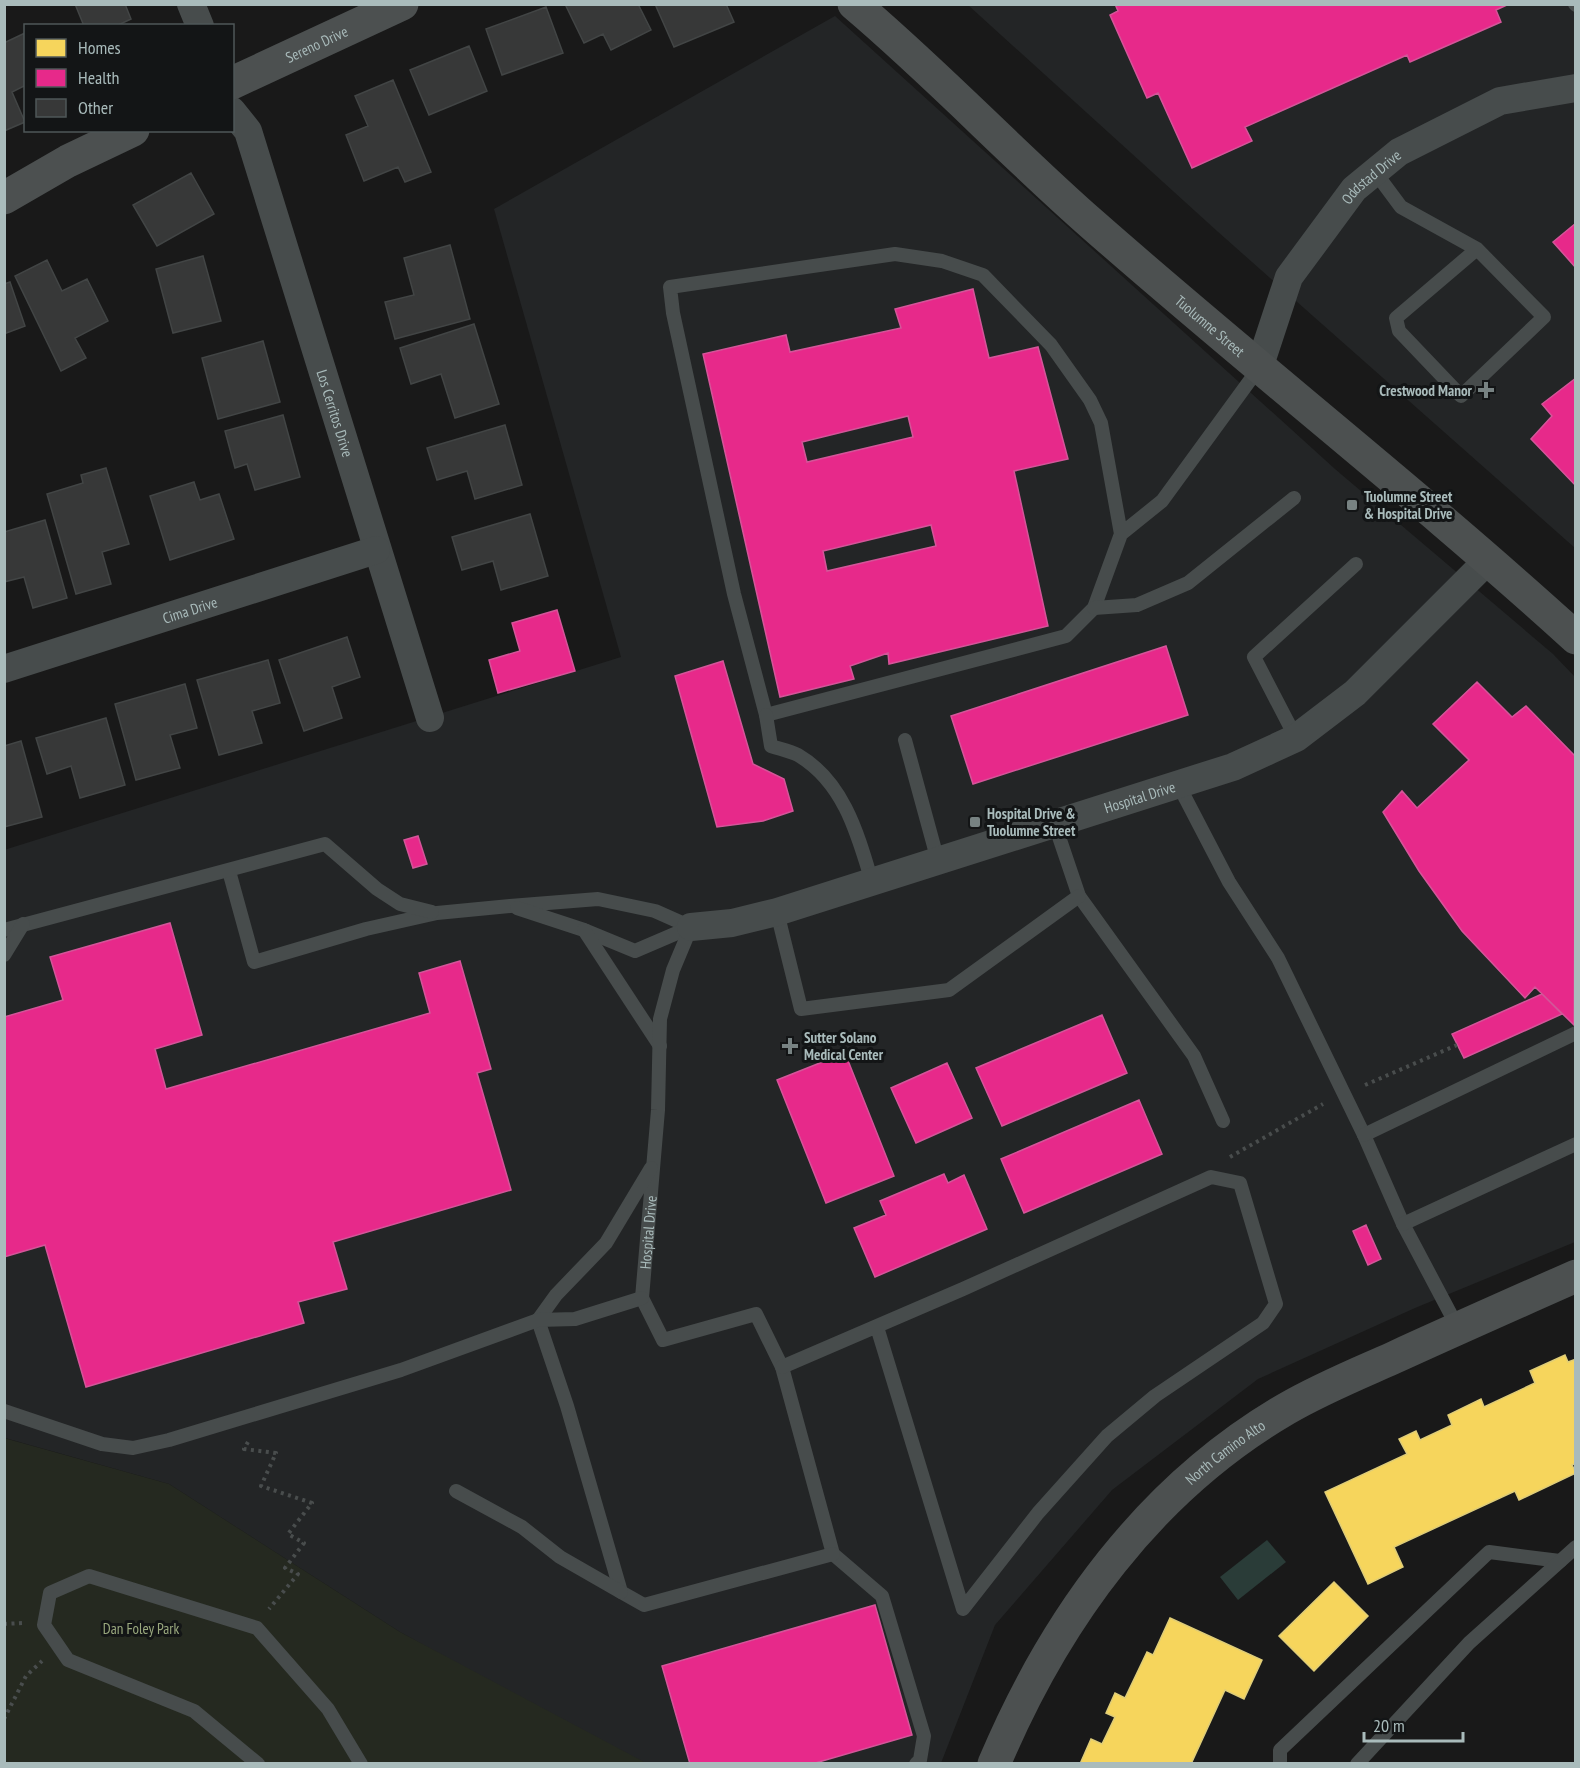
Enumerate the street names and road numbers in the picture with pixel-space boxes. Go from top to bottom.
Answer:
street label: Sereno Drive [282,21,351,66]
street label: Oddstad Drive [1337,145,1404,207]
street label: Tuolumne Street [1171,291,1249,360]
street label: Los Cerritos Drive [313,367,358,459]
street label: Cima Drive [160,592,219,627]
street label: Hospital Drive [1102,777,1178,817]
street label: Hospital Drive [635,1195,660,1270]
street label: North Camino Alto [1181,1415,1268,1488]

